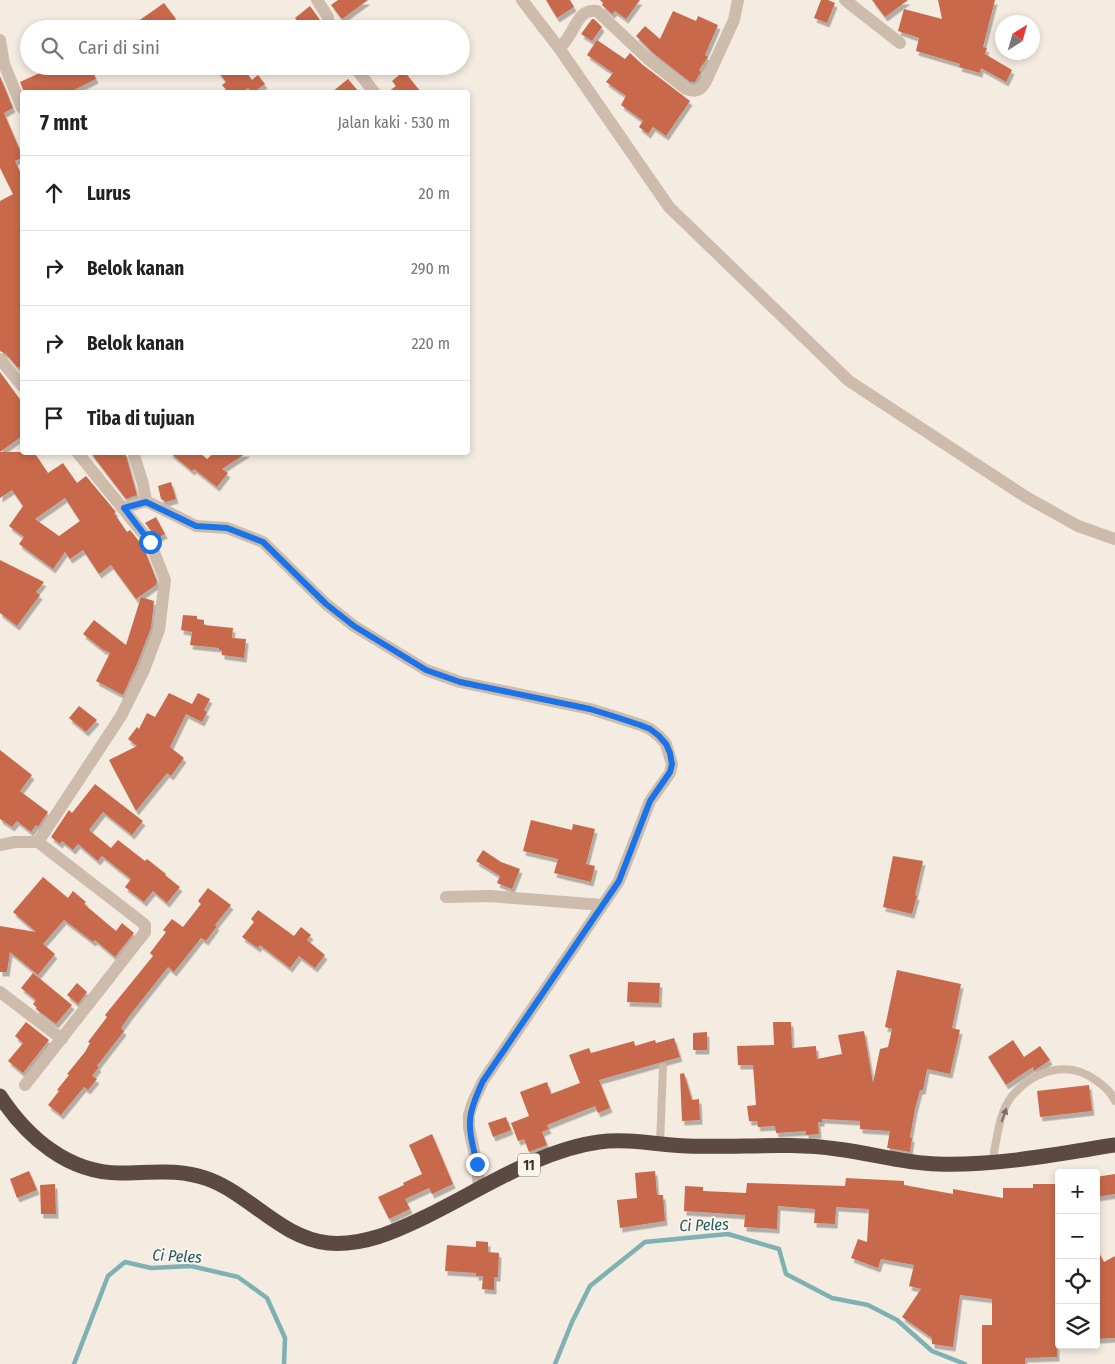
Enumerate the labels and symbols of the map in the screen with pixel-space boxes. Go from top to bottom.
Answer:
north arrow [995,15,1040,60]
route start [139,531,162,554]
one-way arrow [1000,1107,1008,1122]
route end [466,1153,489,1176]
road number: 11 [518,1154,540,1176]
water label: Ci Peles [679,1215,729,1235]
water label: Ci Peles [152,1245,202,1267]

